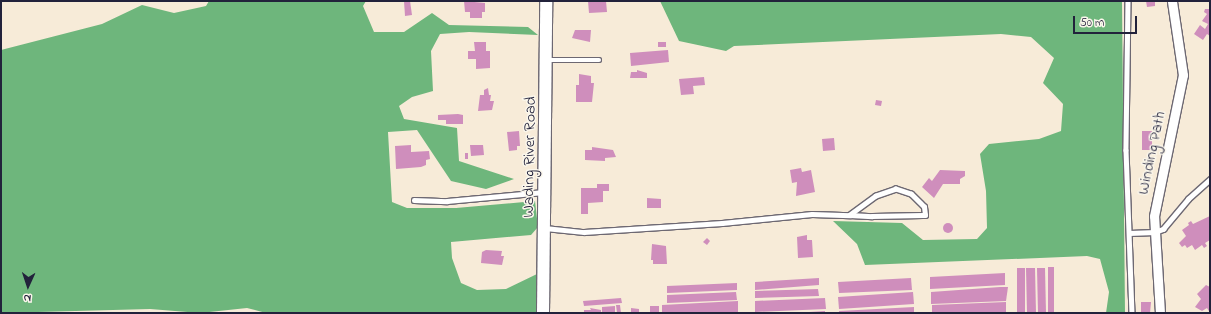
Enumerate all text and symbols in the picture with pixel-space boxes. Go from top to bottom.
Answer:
scale bar [1075,8,1139,34]
text: 50 m [1080,14,1104,32]
street label: Wading River Road [519,96,541,218]
street label: Winding Path [1134,110,1170,196]
north arrow [8,266,48,306]
text: N [23,290,32,306]

